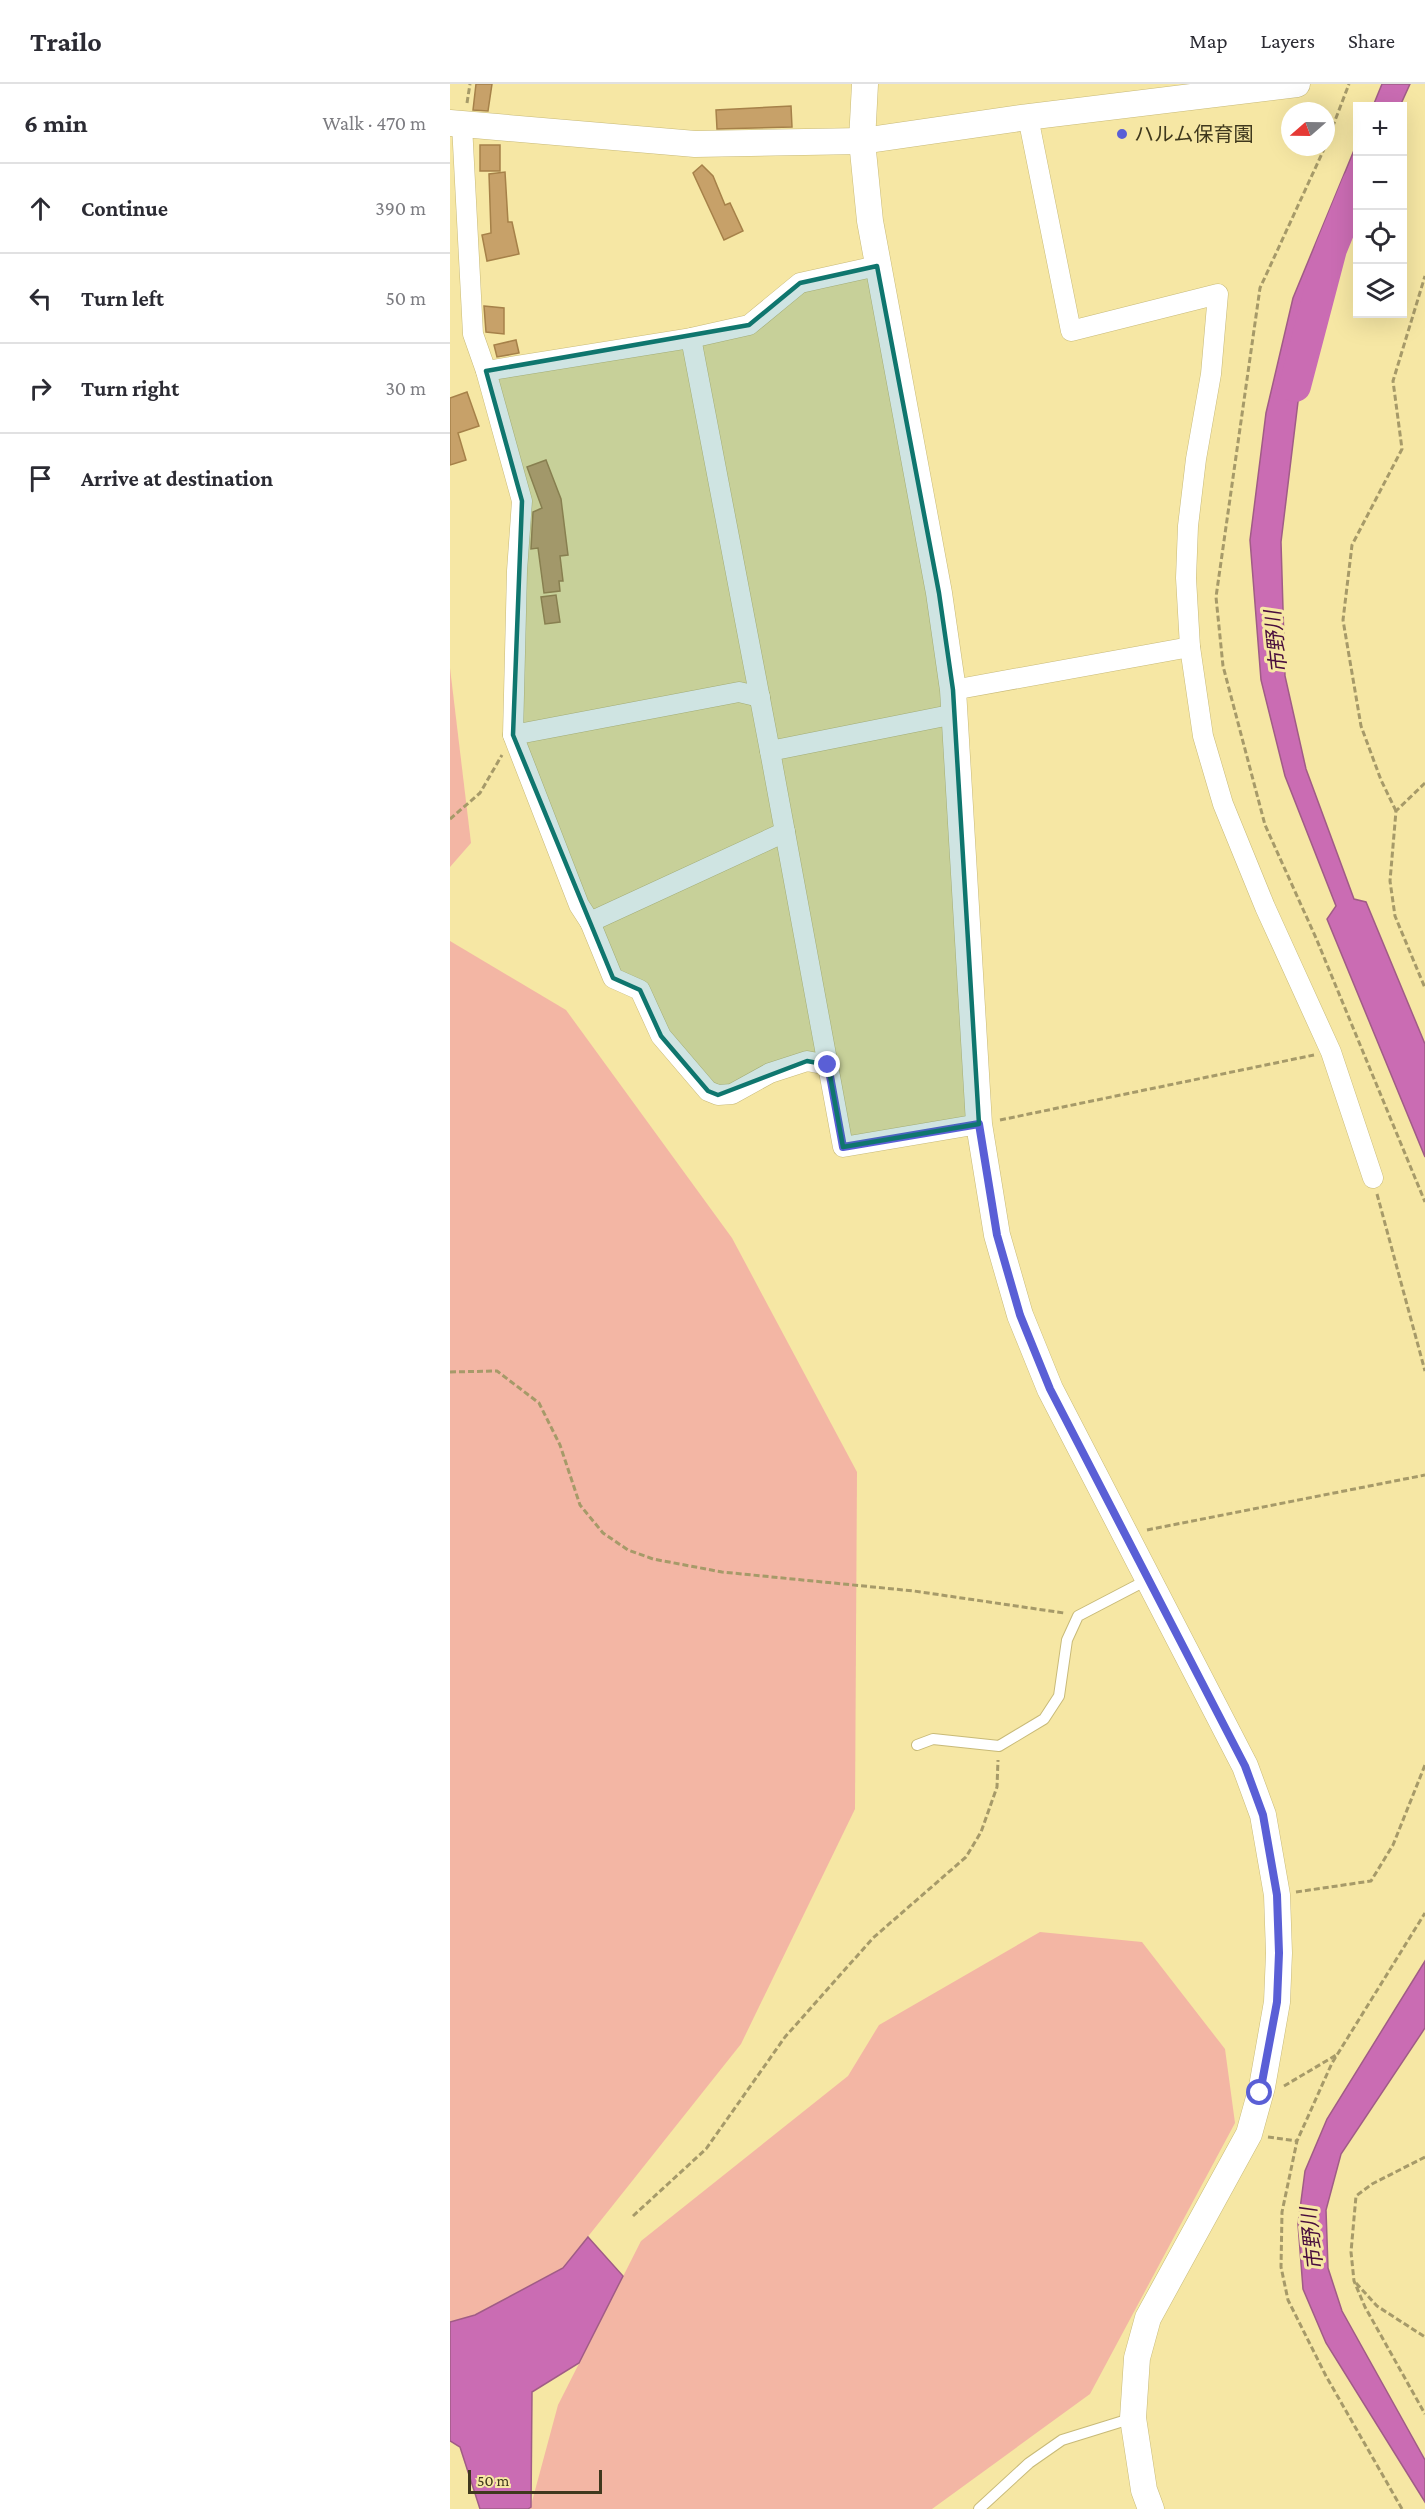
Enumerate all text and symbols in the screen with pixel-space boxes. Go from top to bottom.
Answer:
text: Trailo [30,26,102,57]
text: Map [1189,29,1228,53]
text: Layers [1261,29,1315,53]
text: Share [1348,29,1395,53]
north arrow [1281,102,1335,156]
map controls [1353,102,1407,318]
button: + [1353,102,1407,156]
text: 6 min [24,109,88,138]
text: Walk · 470 m [322,112,426,134]
place label: ハルム保育園 [1134,123,1254,145]
marker: ハルム保育園 [1115,127,1129,141]
button: − [1353,156,1407,210]
icon: ahead [24,192,57,225]
text: Continue [81,196,168,221]
text: 390 m [375,197,426,219]
button: locate [1353,210,1407,264]
button: layers [1353,264,1407,318]
icon: left [24,282,57,315]
text: Turn left [81,286,164,311]
text: 50 m [385,287,426,309]
icon: right [24,372,57,405]
text: Turn right [81,376,179,401]
text: 30 m [385,377,426,399]
icon: arrive [24,462,57,495]
text: Arrive at destination [81,466,273,491]
water label: 市野川 [1261,607,1291,675]
route end [814,1051,840,1077]
route start [1246,2079,1272,2105]
water label: 市野川 [1297,2204,1327,2272]
scale bar [468,2467,602,2494]
text: 50 m [477,2472,509,2489]

